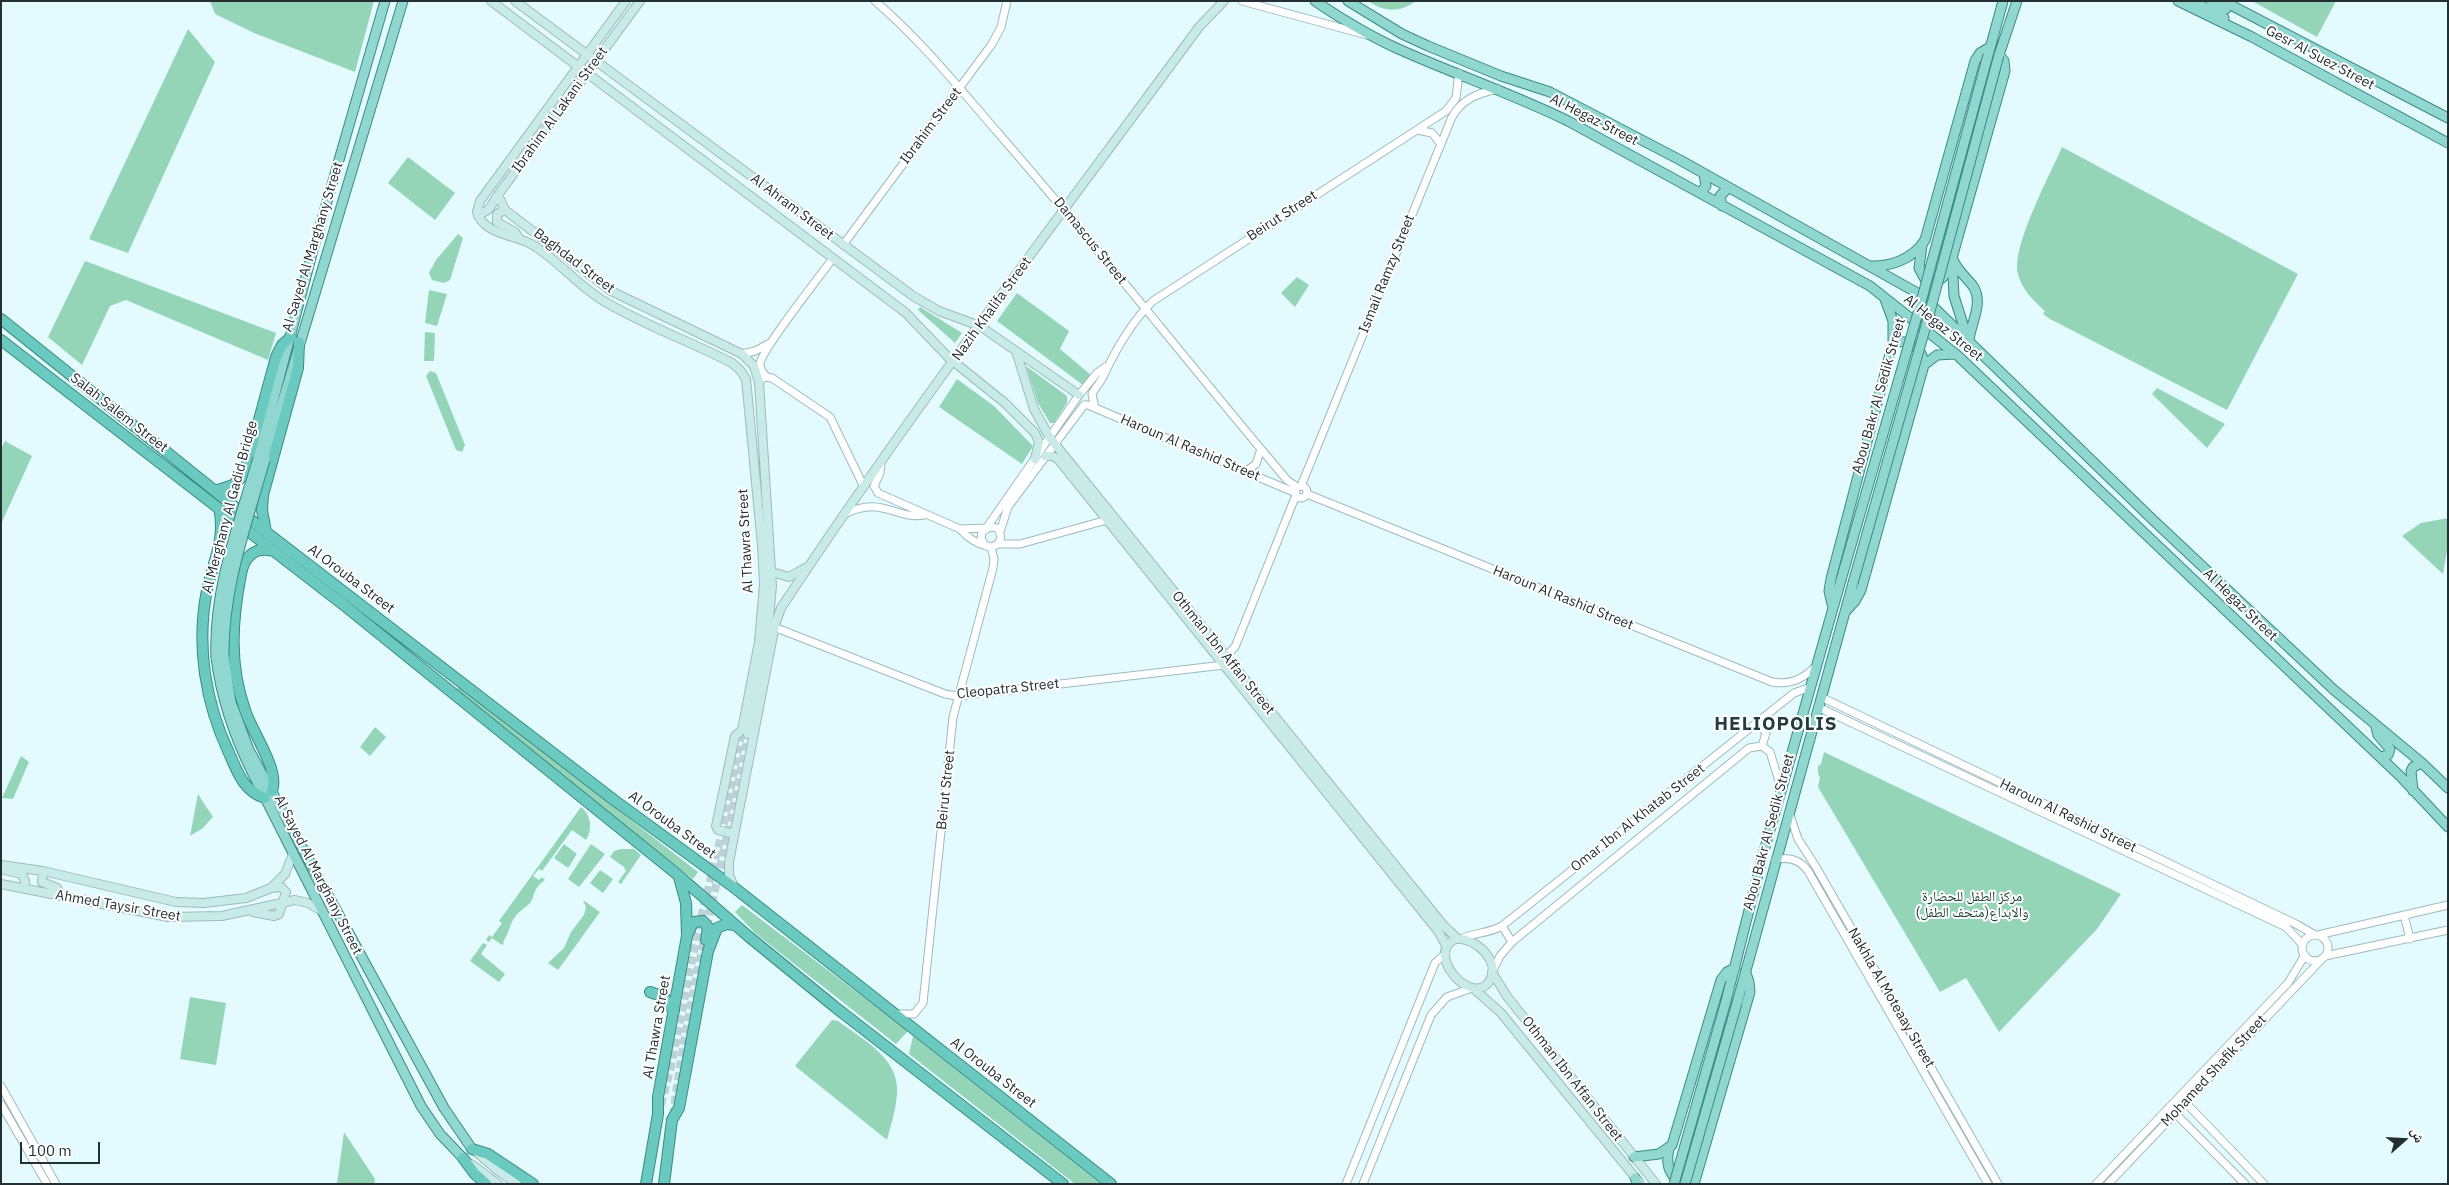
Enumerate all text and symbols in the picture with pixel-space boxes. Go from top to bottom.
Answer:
street label: Gesr Al Suez Street [2263,22,2377,94]
street label: Ibrahim Al Lakani Street [509,44,611,176]
street label: Ibrahim Street [897,84,965,168]
street label: Al Hegaz Street [1547,91,1641,149]
street label: Al Sayed Al Marghany Street [279,160,347,334]
street label: Al Ahram Street [747,170,837,244]
street label: Beirut Street [1244,187,1320,245]
street label: Damascus Street [1050,194,1130,288]
street label: Ismail Ramzy Street [1356,212,1418,336]
street label: Baghdad Street [530,225,618,297]
street label: Nazih Khalifa Street [949,254,1035,364]
street label: Al Hegaz Street [1900,291,1986,365]
street label: Abou Bakr Al Sedik Street [1849,316,1909,476]
street label: Salah Salem Street [67,370,171,456]
street label: Haroun Al Rashid Street [1118,411,1262,485]
street label: Al Merghany Al Gadid Bridge [199,419,261,595]
street label: Al Thawra Street [735,488,757,594]
street label: Al Orouba Street [304,541,398,617]
street label: Haroun Al Rashid Street [1490,562,1636,634]
street label: Al Hegaz Street [2199,565,2281,645]
street label: Othman Ibn Affan Street [1168,588,1278,718]
street label: Cleopatra Street [956,675,1060,703]
district label: HELIOPOLIS [1713,714,1839,736]
street label: Beirut Street [933,749,959,831]
street label: Abou Bakr Al Sedik Street [1740,752,1798,912]
street label: Omar Ibn Al Khatab Street [1568,760,1708,876]
street label: Haroun Al Rashid Street [1997,776,2139,856]
street label: Al Orouba Street [625,788,719,862]
street label: Al Sayed Al Marghany Street [270,792,366,958]
street label: Ahmed Taysir Street [54,887,182,925]
park label: مركز الطفل للحضارة والابداع(متحف الطفل) [1915,889,2029,922]
street label: Nakhla Al Moteaay Street [1844,925,1938,1071]
street label: Al Thawra Street [640,974,674,1080]
street label: Mohamed Shafik Street [2158,1012,2270,1130]
street label: Othman Ibn Affan Street [1518,1013,1626,1145]
street label: Al Orouba Street [947,1034,1039,1112]
north arrow [2379,1115,2429,1165]
text: ش [2407,1125,2429,1145]
scale bar [22,1132,102,1164]
text: 100 m [28,1141,72,1160]

